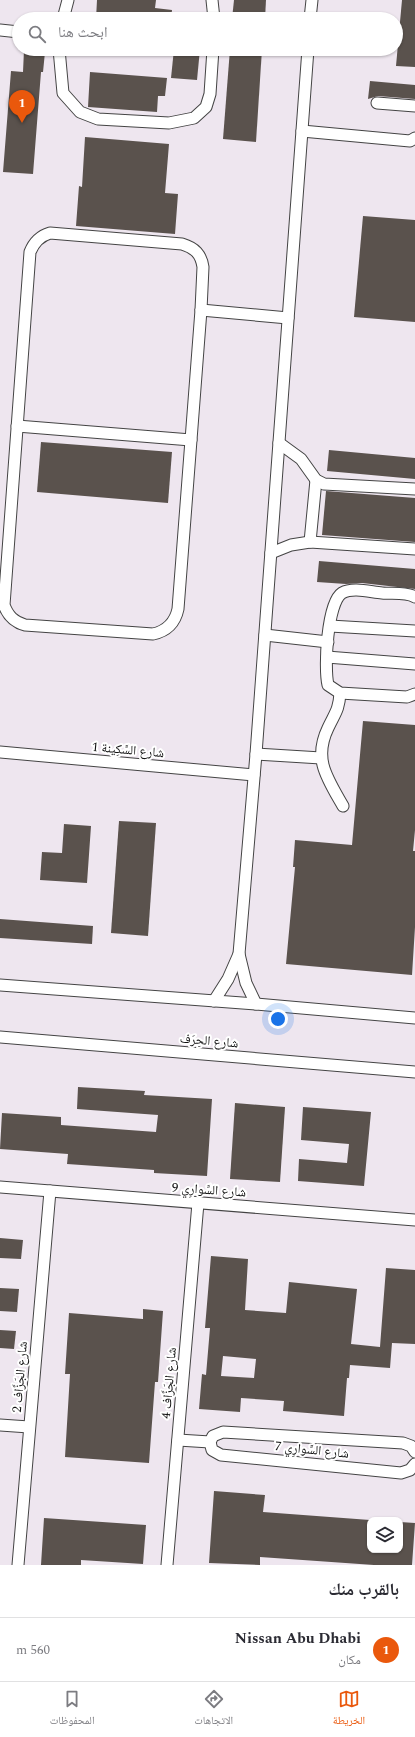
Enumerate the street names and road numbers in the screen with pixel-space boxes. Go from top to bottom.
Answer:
street label: شارع السَّكِينة 1 [91,737,165,763]
street label: شارع الحِرَف [179,1028,239,1054]
street label: شارع السَّوارِي 9 [171,1177,247,1203]
street label: شارع الجَزَّاف 2 [7,1340,33,1414]
street label: شارع الجَزَّاف 4 [156,1346,182,1420]
street label: شارع السَّوارِي 7 [274,1436,350,1464]

